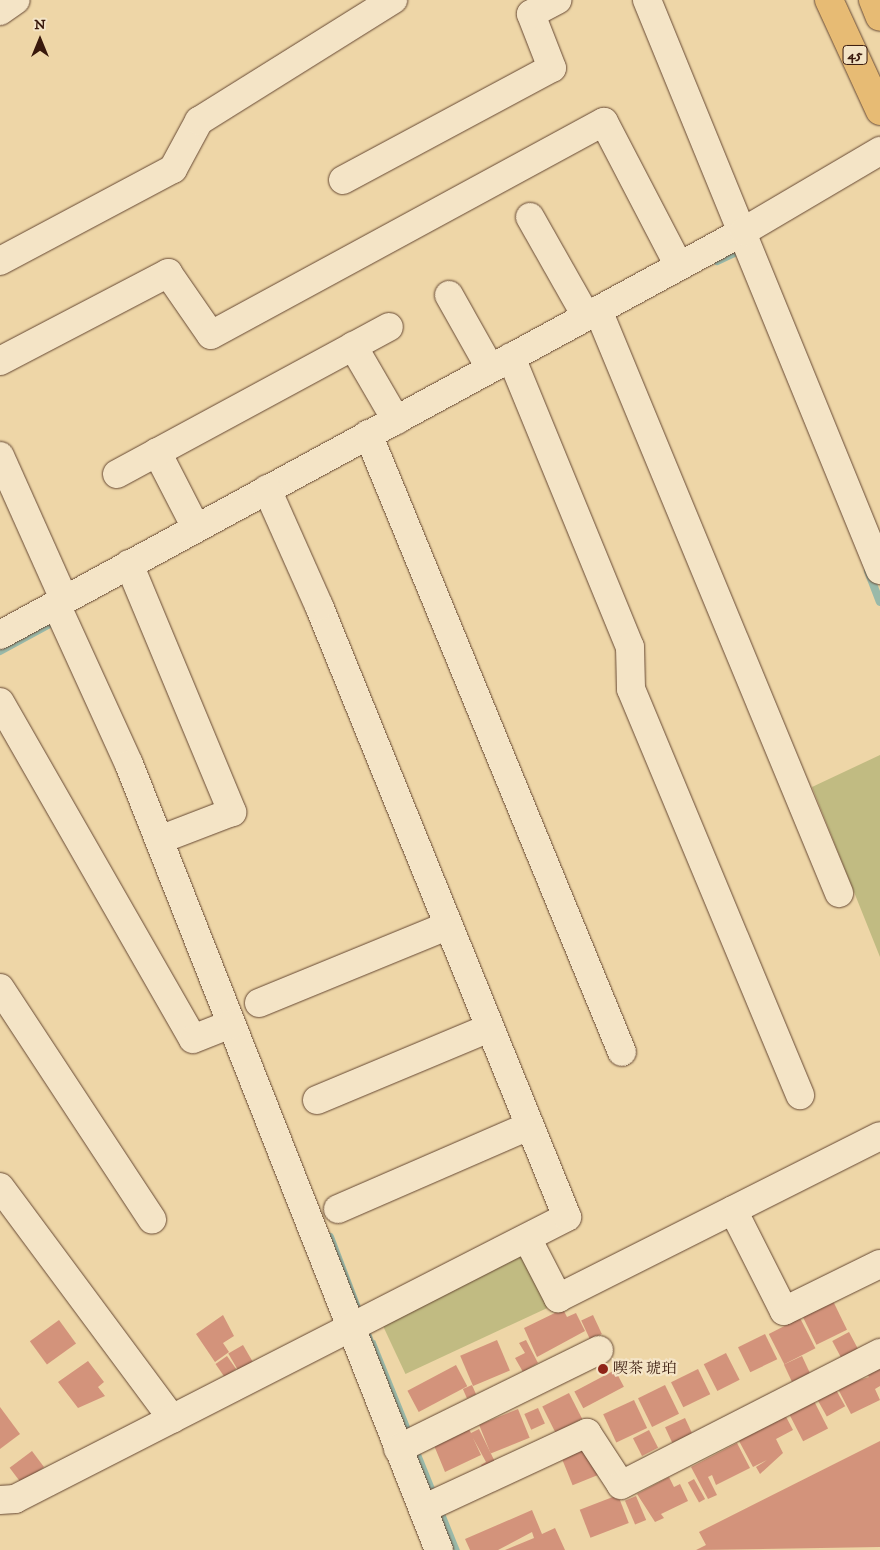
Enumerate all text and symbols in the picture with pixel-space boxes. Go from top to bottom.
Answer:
north arrow [15,15,65,65]
text: N [34,16,46,34]
road number: 45 [842,44,868,66]
place label: 喫茶 琥珀 [613,1360,676,1378]
marker: 喫茶 琥珀 [597,1363,609,1375]

